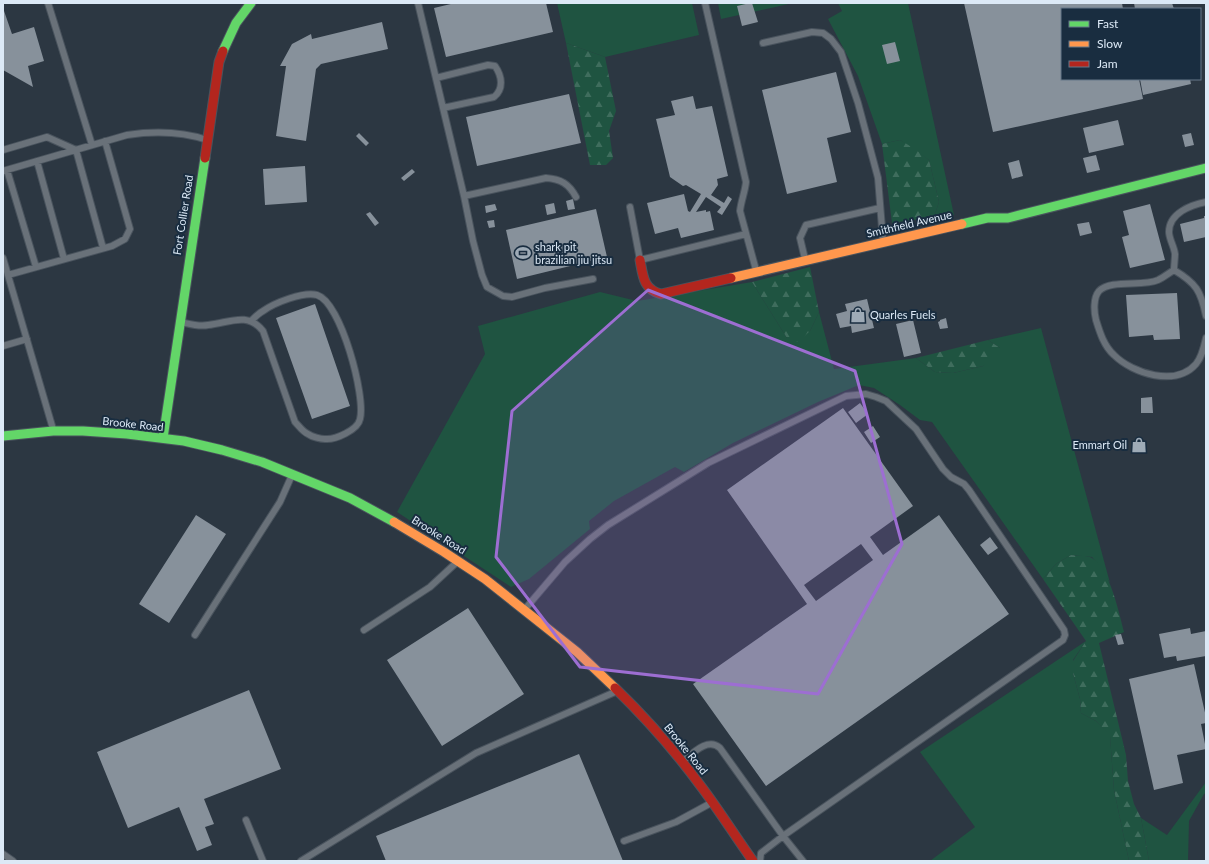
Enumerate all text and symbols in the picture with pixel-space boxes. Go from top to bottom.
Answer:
legend [1061,8,1201,80]
text: Fast [1097,16,1119,31]
text: Slow [1097,36,1123,51]
text: Jam [1097,56,1118,71]
street label: Fort Collier Road [170,174,195,256]
street label: Smithfield Avenue [865,207,953,240]
place label: shark pit brazilian jiu jitsu [535,240,612,266]
sports icon: shark pit brazilian jiu jitsu [514,244,532,262]
shop icon: Quarles Fuels [849,306,867,324]
place label: Quarles Fuels [870,308,936,321]
street label: Brooke Road [102,414,164,433]
shop icon: Emmart Oil [1130,436,1148,454]
place label: Emmart Oil [1073,438,1127,451]
street label: Brooke Road [410,513,469,556]
street label: Brooke Road [662,721,711,777]

